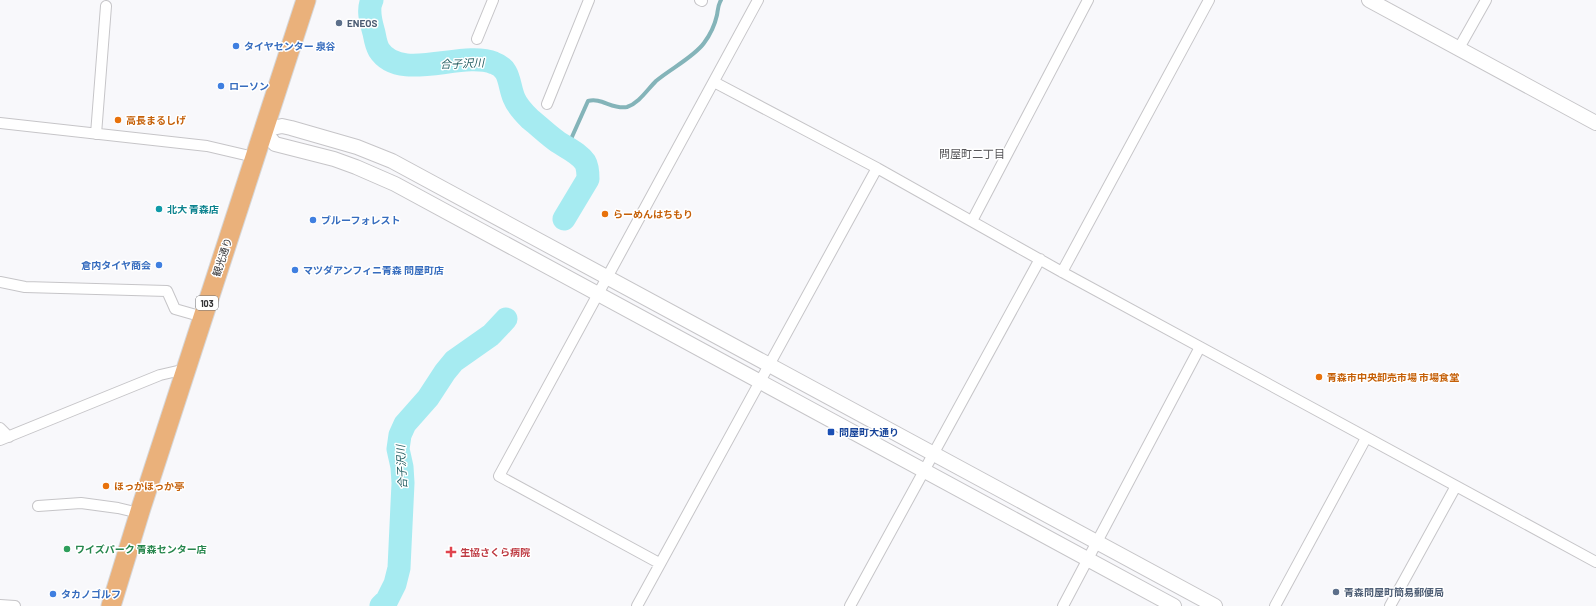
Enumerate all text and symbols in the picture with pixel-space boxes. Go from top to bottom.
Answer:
place label: ENEOS [347,17,377,29]
marker: ENEOS [334,18,344,28]
place label: タイヤセンター 泉谷 [244,40,336,52]
marker: タイヤセンター 泉谷 [231,41,241,51]
water label: 合子沢川 [440,56,485,70]
place label: ローソン [229,80,269,92]
marker: ローソン [216,81,226,91]
place label: 高長まるしげ [126,114,186,126]
marker: 高長まるしげ [113,115,123,125]
district label: 問屋町二丁目 [939,147,1005,160]
place label: 北大 青森店 [167,203,219,215]
marker: 北大 青森店 [154,204,164,214]
place label: らーめんはちもり [613,208,693,220]
marker: らーめんはちもり [600,209,610,219]
place label: ブルーフォレスト [321,214,400,226]
marker: ブルーフォレスト [308,215,318,225]
street label: 観光通り [210,236,234,278]
place label: 倉内タイヤ商会 [81,259,151,271]
marker: 倉内タイヤ商会 [154,260,164,270]
place label: マツダアンフィニ青森 問屋町店 [303,264,444,276]
marker: マツダアンフィニ青森 問屋町店 [290,265,300,275]
road number: 103 [196,296,218,310]
place label: 青森市中央卸売市場 市場食堂 [1327,371,1459,383]
marker: 青森市中央卸売市場 市場食堂 [1314,372,1324,382]
place label: 問屋町大通り [839,426,899,438]
marker: 問屋町大通り [826,427,836,437]
water label: 合子沢川 [393,444,409,489]
place label: ほっかほっか亭 [114,480,184,492]
marker: ほっかほっか亭 [101,481,111,491]
place label: ワイズパーク 青森センター店 [75,543,207,555]
marker: ワイズパーク 青森センター店 [62,544,72,554]
marker: 生協さくら病院 [445,546,457,558]
place label: 生協さくら病院 [460,546,530,558]
place label: 青森問屋町簡易郵便局 [1344,586,1444,598]
marker: 青森問屋町簡易郵便局 [1331,587,1341,597]
place label: タカノゴルフ [61,588,121,600]
marker: タカノゴルフ [48,589,58,599]

